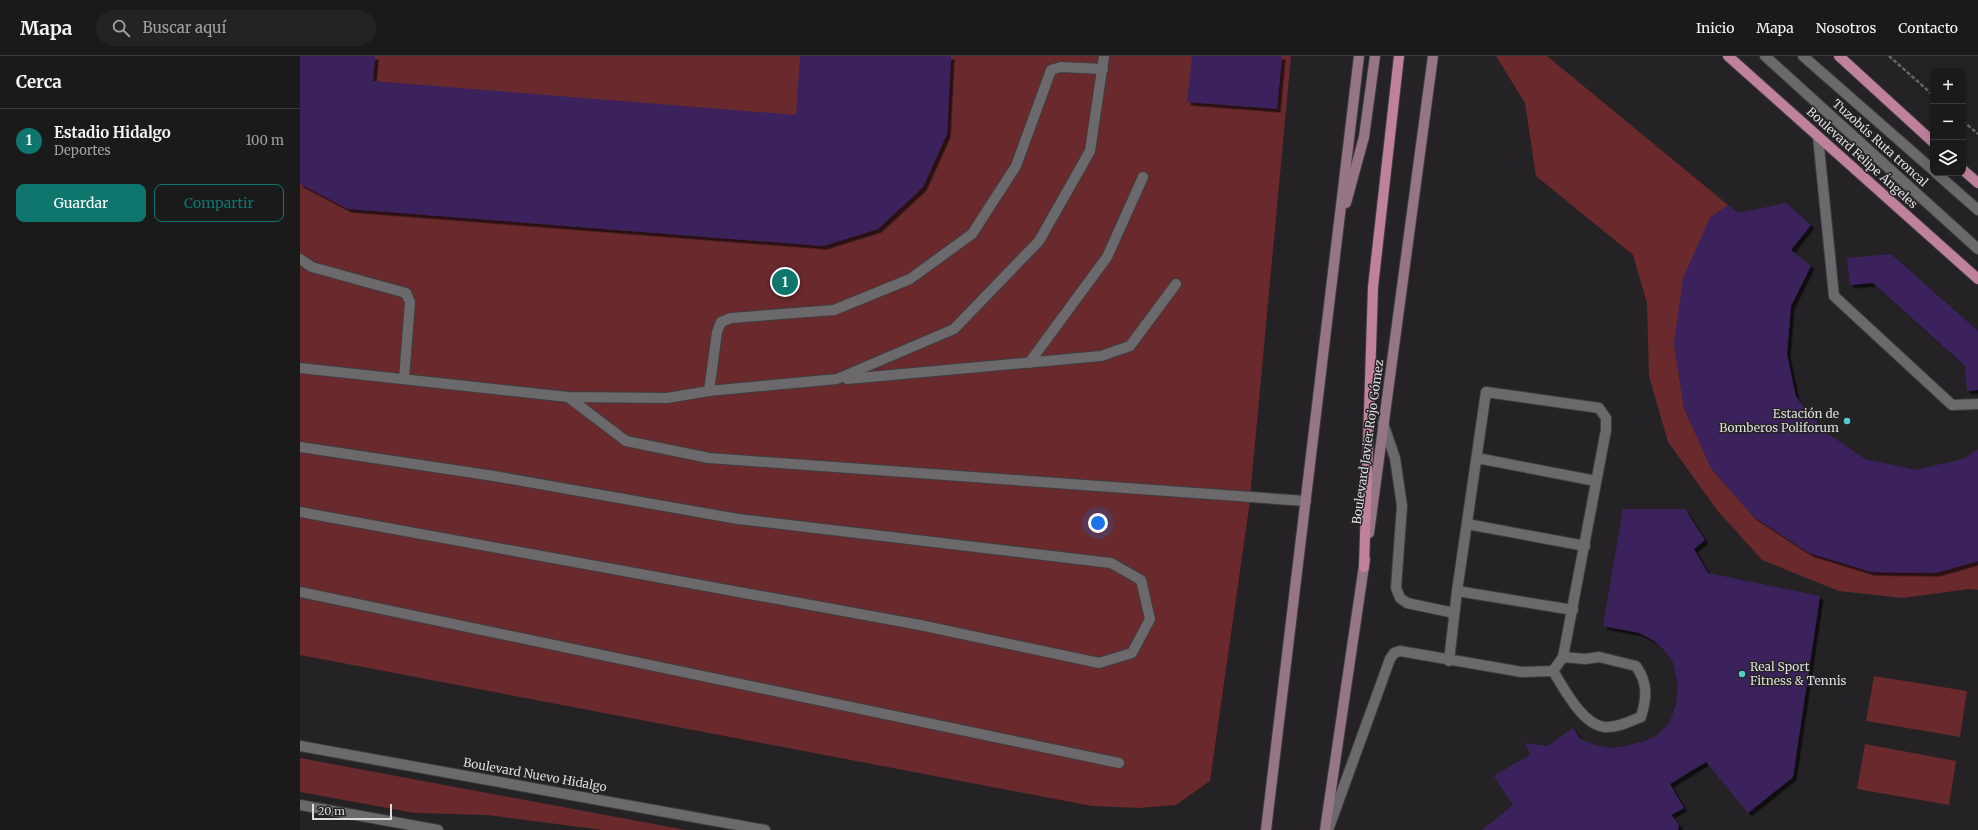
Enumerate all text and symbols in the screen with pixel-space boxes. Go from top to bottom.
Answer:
search box [96,10,376,46]
text: Mapa [20,16,72,40]
icon: search [110,17,132,39]
text: Buscar aquí [142,18,226,37]
text: Inicio [1696,19,1734,37]
text: Mapa [1756,19,1794,37]
text: Nosotros [1816,19,1876,37]
text: Contacto [1898,19,1958,37]
map controls [1930,68,1966,176]
button: + [1930,68,1966,104]
text: Cerca [16,71,62,93]
street label: Tuzobús Ruta troncal [1829,96,1931,190]
street label: Boulevard Felipe Ángeles [1804,104,1921,212]
button: − [1930,104,1966,140]
text: Estadio Hidalgo [54,123,171,142]
text: 1 [26,132,32,149]
text: 100 m [246,132,284,149]
button: layers [1930,140,1966,176]
text: Deportes [54,142,111,159]
button: Guardar [16,184,146,222]
button: Compartir [154,184,284,222]
pin: 1 [772,267,798,297]
street label: Boulevard Javier Rojo Gómez [1349,358,1387,525]
place label: Estación de Bomberos Poliforum [1719,406,1839,435]
marker: Estación de Bomberos Poliforum [1842,416,1852,426]
your location [1088,513,1108,533]
place label: Real Sport Fitness & Tennis [1750,659,1847,688]
marker: Real Sport Fitness & Tennis [1737,669,1747,679]
street label: Boulevard Nuevo Hidalgo [462,754,608,795]
scale bar [312,802,392,821]
text: 20 m [318,804,345,818]

